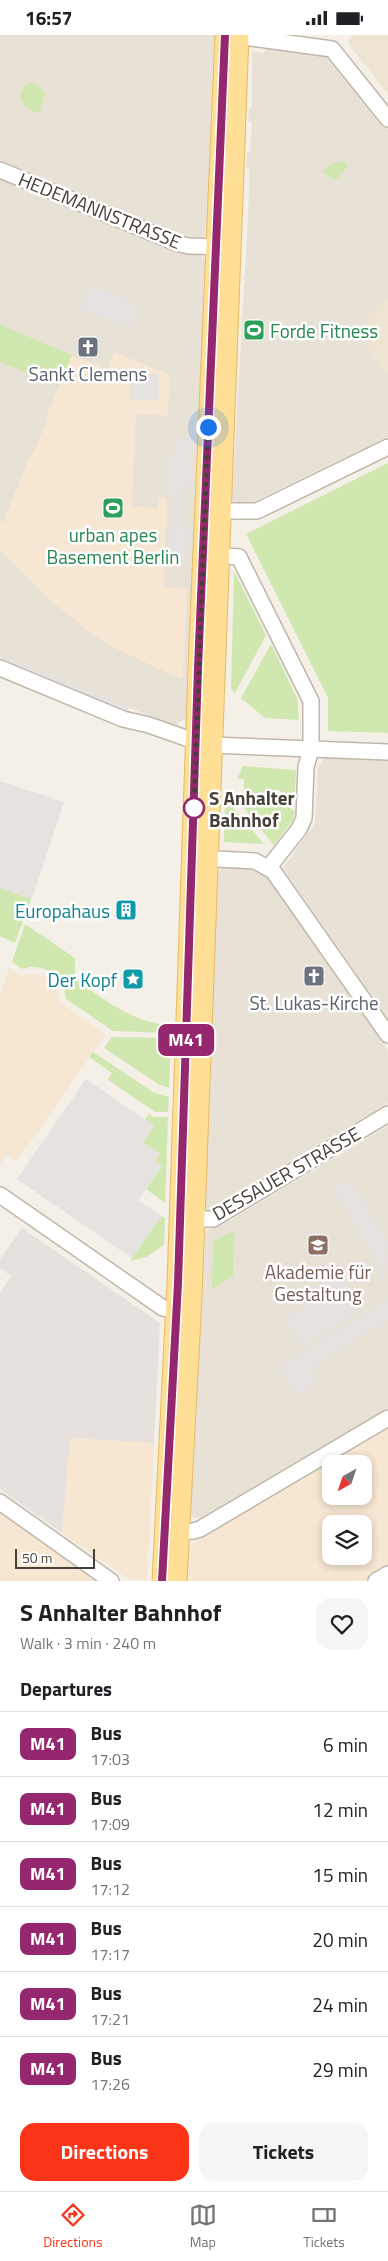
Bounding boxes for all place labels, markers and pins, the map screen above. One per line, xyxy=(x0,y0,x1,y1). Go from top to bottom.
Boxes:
place label: Forde Fitness xyxy=(270,316,378,345)
sports icon: Forde Fitness xyxy=(242,318,266,342)
church icon: Sankt Clemens xyxy=(76,335,100,359)
place label: Sankt Clemens xyxy=(29,359,148,388)
sports icon: urban apes Basement Berlin xyxy=(101,496,125,520)
place label: urban apes Basement Berlin xyxy=(47,520,179,571)
place label: S Anhalter Bahnhof xyxy=(209,783,294,834)
marker: S Anhalter Bahnhof xyxy=(183,797,205,819)
place label: Europahaus xyxy=(15,896,110,925)
building icon: Europahaus xyxy=(114,898,138,922)
church icon: St. Lukas-Kirche xyxy=(302,964,326,988)
place label: Der Kopf xyxy=(48,965,118,994)
place icon: Der Kopf xyxy=(121,967,145,991)
place label: St. Lukas-Kirche xyxy=(249,988,379,1017)
school or university icon: Akademie für Gestaltung xyxy=(306,1233,330,1257)
place label: Akademie für Gestaltung xyxy=(265,1257,372,1308)

